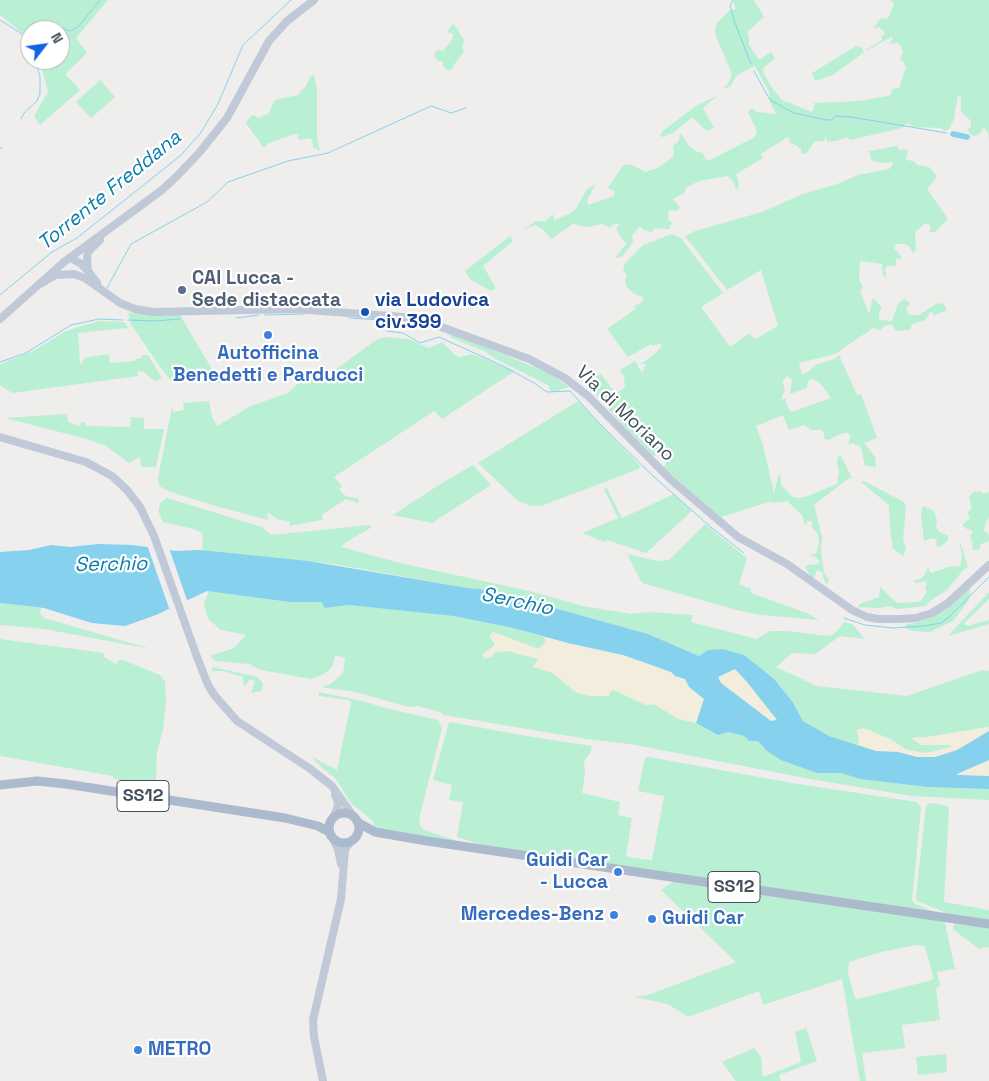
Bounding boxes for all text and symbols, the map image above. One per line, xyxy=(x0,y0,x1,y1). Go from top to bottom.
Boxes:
north arrow xyxy=(20,20,70,70)
text: N xyxy=(47,29,67,47)
water label: Torrente Freddana xyxy=(34,126,186,256)
place label: CAI Lucca - Sede distaccata xyxy=(192,268,341,312)
marker: CAI Lucca - Sede distaccata xyxy=(176,284,188,296)
place label: via Ludovica civ.399 xyxy=(375,290,489,334)
marker: via Ludovica civ.399 xyxy=(359,306,371,318)
marker: Autofficina Benedetti e Parducci xyxy=(262,329,274,341)
place label: Autofficina Benedetti e Parducci xyxy=(173,343,363,387)
street label: Via di Moriano xyxy=(571,361,679,467)
water label: Serchio xyxy=(74,552,148,578)
water label: Serchio xyxy=(479,583,555,621)
road number: SS12 xyxy=(117,780,169,811)
place label: Guidi Car - Lucca xyxy=(526,850,608,894)
marker: Guidi Car - Lucca xyxy=(612,866,624,878)
road number: SS12 xyxy=(708,872,760,902)
place label: Mercedes-Benz xyxy=(461,904,604,926)
place label: Guidi Car xyxy=(662,908,744,930)
marker: Mercedes-Benz xyxy=(608,909,620,921)
marker: Guidi Car xyxy=(646,913,658,925)
place label: METRO xyxy=(148,1039,211,1061)
marker: METRO xyxy=(132,1044,144,1056)

